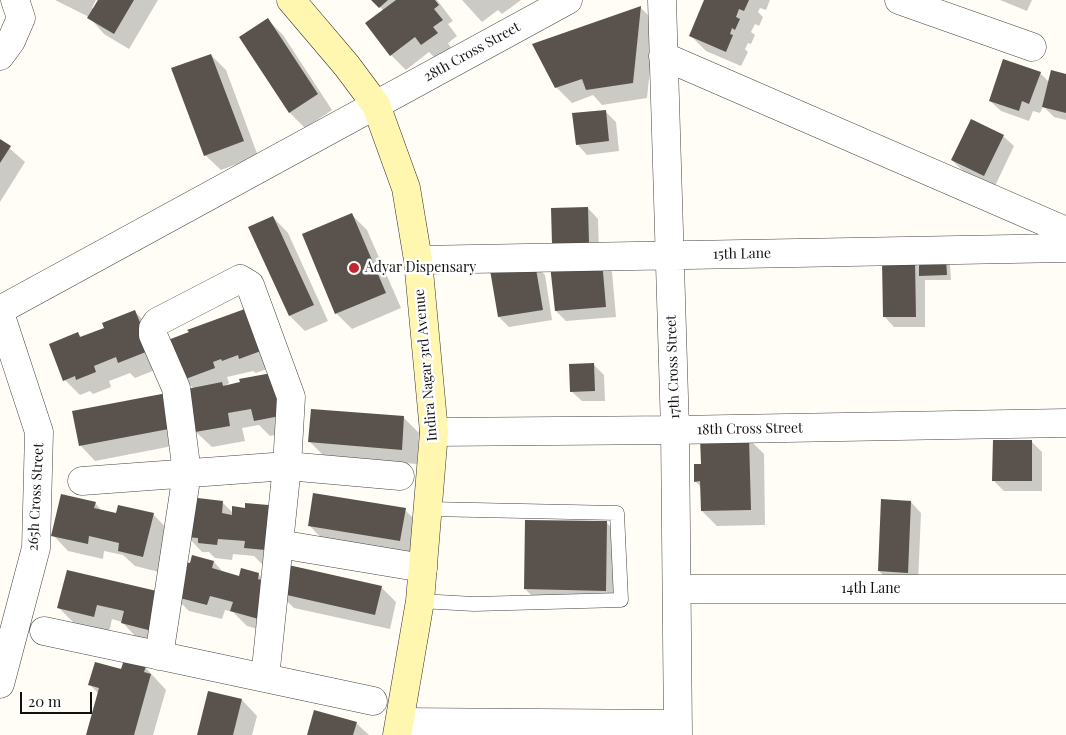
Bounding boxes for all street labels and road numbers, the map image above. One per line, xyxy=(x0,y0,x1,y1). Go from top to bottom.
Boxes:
street label: 28th Cross Street xyxy=(421,19,523,85)
street label: 15th Lane xyxy=(713,245,771,263)
street label: Indira Nagar 3rd Avenue xyxy=(411,288,441,442)
street label: 17th Cross Street xyxy=(663,315,683,419)
street label: 18th Cross Street xyxy=(697,420,803,438)
street label: 265h Cross Street xyxy=(25,442,47,552)
street label: 14th Lane xyxy=(841,581,901,597)

